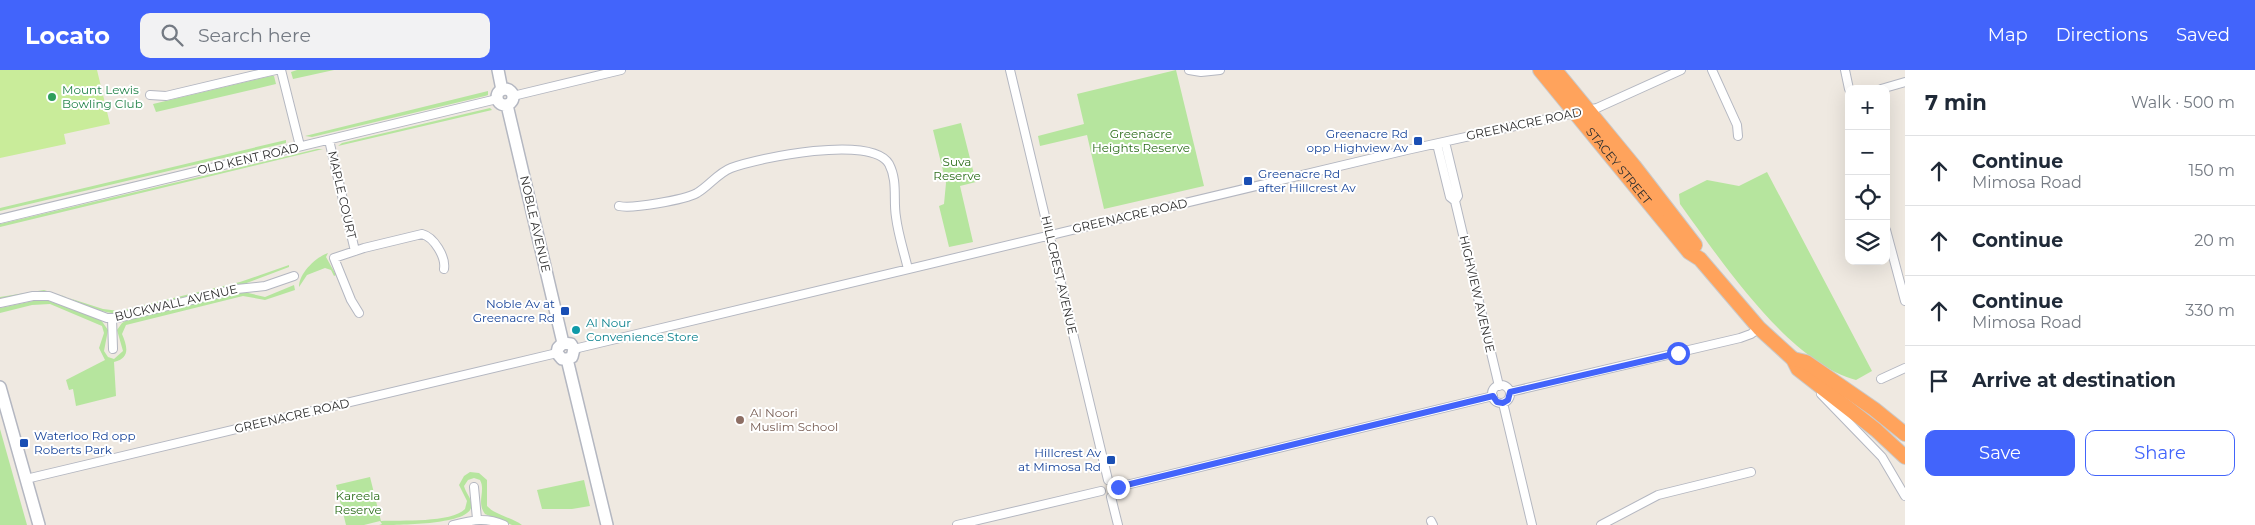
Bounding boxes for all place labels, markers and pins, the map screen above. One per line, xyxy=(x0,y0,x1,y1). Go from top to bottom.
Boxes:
place label: Mount Lewis Bowling Club xyxy=(62,82,143,111)
marker: Mount Lewis Bowling Club xyxy=(46,91,58,103)
place label: Greenacre Rd opp Highview Av xyxy=(1307,126,1408,155)
marker: Greenacre Rd opp Highview Av xyxy=(1412,135,1424,147)
place label: Greenacre Rd after Hillcrest Av xyxy=(1258,166,1356,195)
marker: Greenacre Rd after Hillcrest Av xyxy=(1242,175,1254,187)
place label: Noble Av at Greenacre Rd xyxy=(473,296,555,325)
marker: Noble Av at Greenacre Rd xyxy=(559,305,571,317)
place label: Al Nour Convenience Store xyxy=(586,315,699,344)
marker: Al Nour Convenience Store xyxy=(570,324,582,336)
place label: Al Noori Muslim School xyxy=(750,405,838,434)
marker: Al Noori Muslim School xyxy=(734,414,746,426)
place label: Waterloo Rd opp Roberts Park xyxy=(34,428,136,457)
marker: Waterloo Rd opp Roberts Park xyxy=(18,437,30,449)
place label: Hillcrest Av at Mimosa Rd xyxy=(1018,445,1101,474)
marker: Hillcrest Av at Mimosa Rd xyxy=(1105,454,1117,466)

